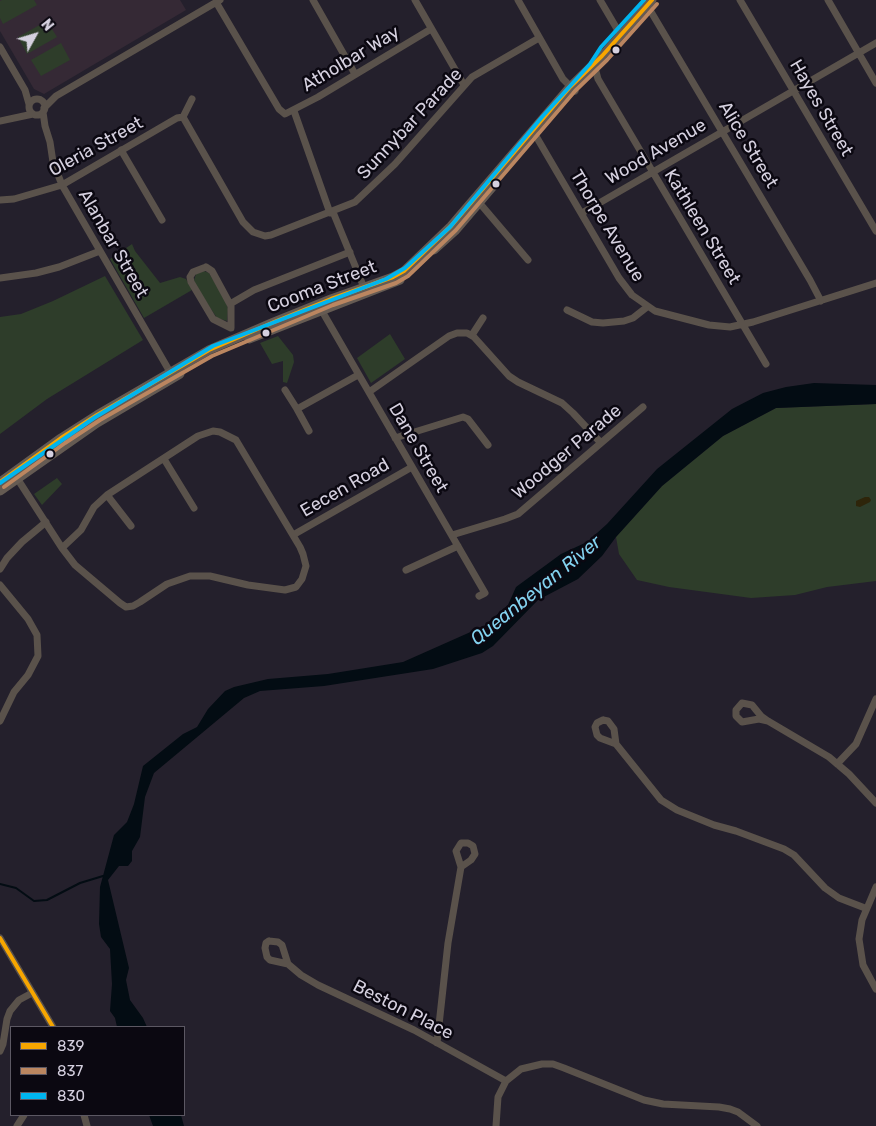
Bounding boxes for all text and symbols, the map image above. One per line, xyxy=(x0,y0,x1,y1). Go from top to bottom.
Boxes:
north arrow xyxy=(10,10,60,60)
text: N xyxy=(37,16,57,35)
street label: Atholbar Way xyxy=(298,21,404,97)
unlabelled marker xyxy=(611,45,621,55)
street label: Hayes Street xyxy=(785,56,857,160)
street label: Sunnybar Parade xyxy=(353,64,467,184)
street label: Alice Street xyxy=(714,98,782,192)
street label: Oleria Street xyxy=(45,112,147,182)
street label: Wood Avenue xyxy=(602,114,710,190)
street label: Thorpe Avenue xyxy=(565,166,649,286)
street label: Kathleen Street xyxy=(659,166,745,288)
unlabelled marker xyxy=(491,179,501,189)
street label: Alanbar Street xyxy=(73,186,153,302)
street label: Cooma Street xyxy=(264,256,380,318)
unlabelled marker xyxy=(261,328,271,338)
street label: Dane Street xyxy=(384,399,452,497)
street label: Woodger Parade xyxy=(508,400,626,504)
unlabelled marker xyxy=(45,449,55,459)
street label: Eecen Road xyxy=(297,454,393,522)
water label: Queanbeyan River xyxy=(466,531,606,651)
street label: Beston Place xyxy=(349,975,457,1045)
legend xyxy=(10,1026,185,1116)
text: 839 xyxy=(57,1037,84,1055)
text: 837 xyxy=(57,1062,83,1080)
text: 830 xyxy=(57,1087,85,1105)

